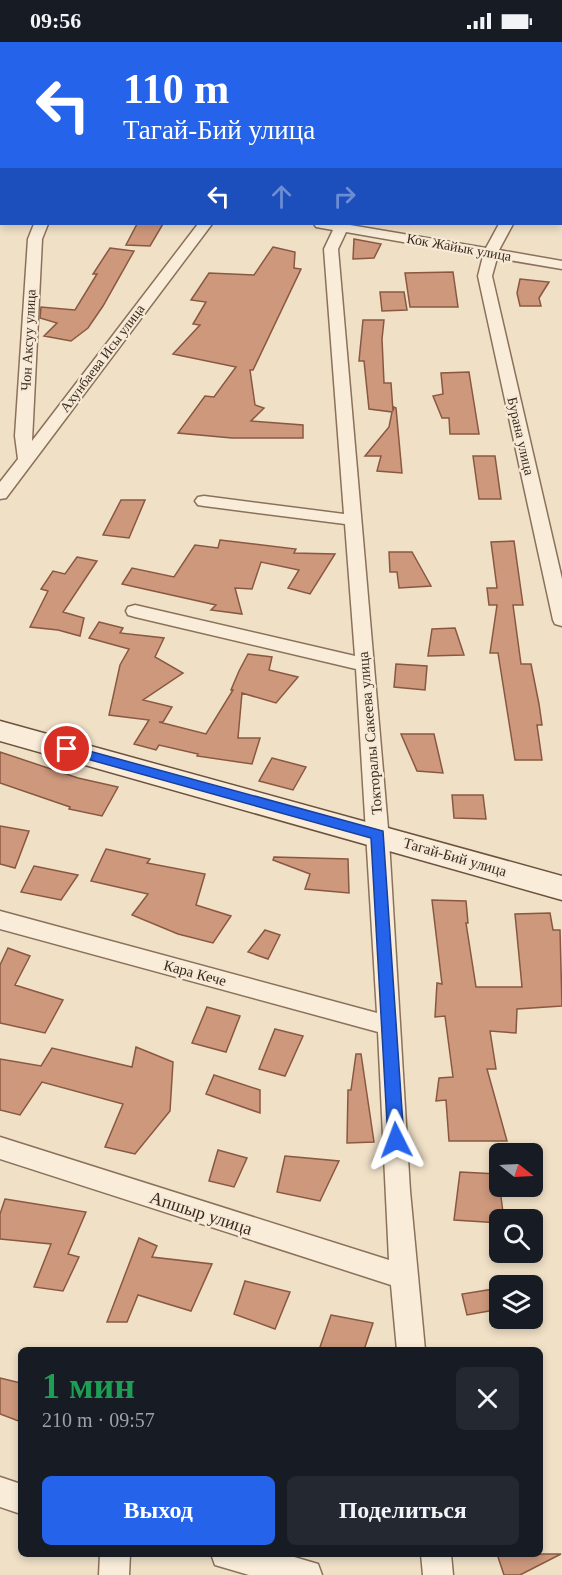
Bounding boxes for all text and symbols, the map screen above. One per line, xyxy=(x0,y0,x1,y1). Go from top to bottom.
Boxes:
text: 09:56 xyxy=(30,8,81,33)
icon: left xyxy=(24,66,102,144)
text: 110 m xyxy=(123,66,229,112)
text: Тагай-Бий улица xyxy=(123,115,315,145)
icon: left xyxy=(202,180,235,213)
icon: ahead xyxy=(265,180,298,213)
icon: right xyxy=(328,180,361,213)
street label: Кок Жайык улица xyxy=(405,231,513,264)
street label: Чон Аксуу улица xyxy=(18,288,39,391)
street label: Ахунбаева Исы улица xyxy=(57,301,148,415)
street label: Бурана улица xyxy=(504,396,537,477)
street label: Токторалы Сакеева улица xyxy=(355,651,385,815)
pin xyxy=(41,723,92,774)
icon: arrive xyxy=(50,732,83,765)
street label: Тагай-Бий улица xyxy=(401,835,509,879)
street label: Кара Кече xyxy=(162,957,228,989)
position arrow xyxy=(364,1108,428,1172)
north arrow xyxy=(489,1143,543,1197)
map controls xyxy=(489,1143,543,1329)
street label: Апшыр улица xyxy=(147,1187,255,1239)
button: search xyxy=(489,1209,543,1263)
button: layers xyxy=(489,1275,543,1329)
text: 1 мин xyxy=(42,1366,135,1406)
button: close xyxy=(456,1367,519,1430)
text: 210 m · 09:57 xyxy=(42,1409,155,1431)
button: Выход xyxy=(42,1476,275,1545)
button: Поделиться xyxy=(287,1476,519,1545)

